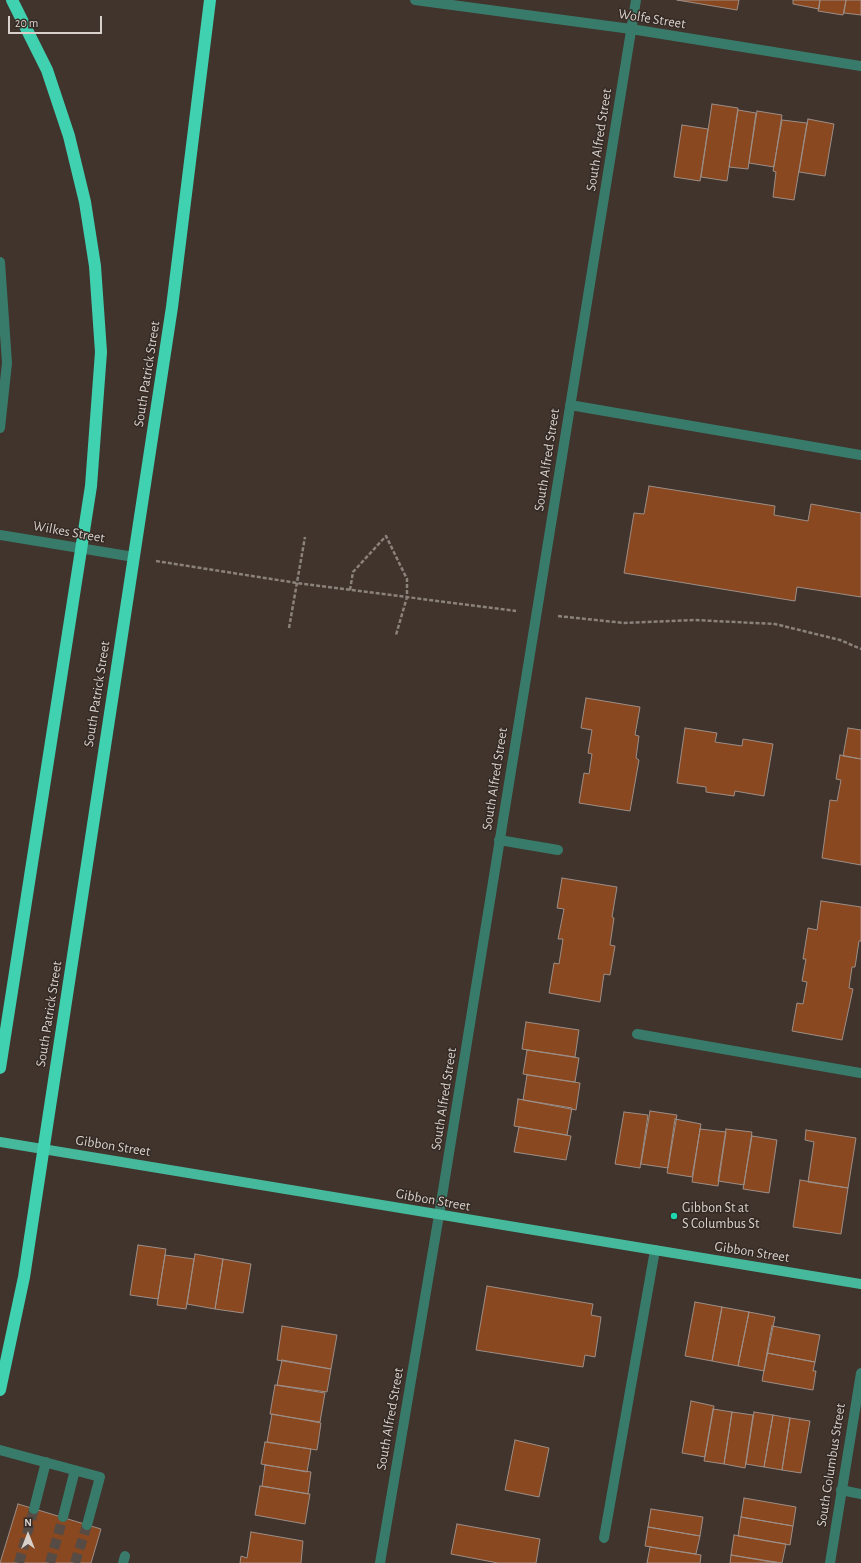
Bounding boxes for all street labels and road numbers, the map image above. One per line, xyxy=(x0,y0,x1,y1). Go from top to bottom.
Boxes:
street label: Wolfe Street xyxy=(617,5,687,33)
street label: South Alfred Street xyxy=(583,87,615,193)
street label: South Patrick Street xyxy=(130,320,164,428)
street label: South Alfred Street xyxy=(531,407,563,513)
street label: Wilkes Street xyxy=(32,517,106,547)
street label: South Patrick Street xyxy=(80,640,114,748)
street label: South Alfred Street xyxy=(479,726,511,832)
street label: South Patrick Street xyxy=(32,960,66,1068)
street label: South Alfred Street xyxy=(428,1046,460,1152)
street label: Gibbon Street xyxy=(74,1132,152,1160)
street label: Gibbon Street xyxy=(394,1185,472,1215)
street label: Gibbon Street xyxy=(713,1238,791,1266)
street label: South Alfred Street xyxy=(373,1366,407,1472)
street label: South Columbus Street xyxy=(813,1402,849,1528)

